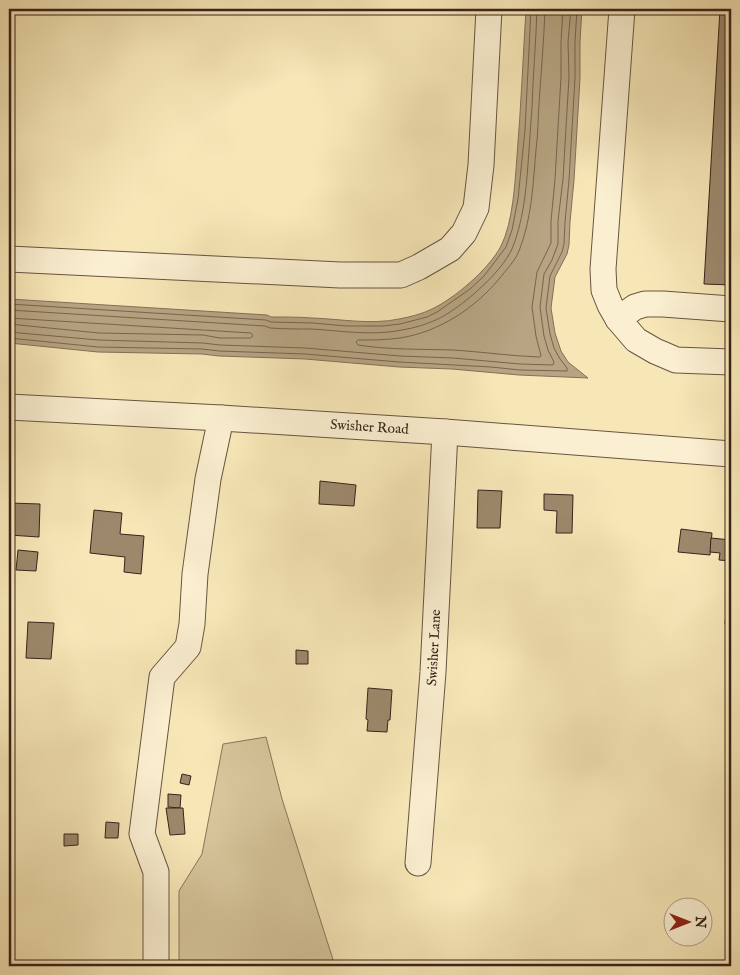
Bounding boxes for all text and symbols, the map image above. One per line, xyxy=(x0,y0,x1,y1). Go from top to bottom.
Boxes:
street label: Swisher Road xyxy=(330,416,410,439)
street label: Swisher Lane xyxy=(423,608,445,687)
north arrow xyxy=(662,898,712,948)
text: N xyxy=(691,915,709,928)

